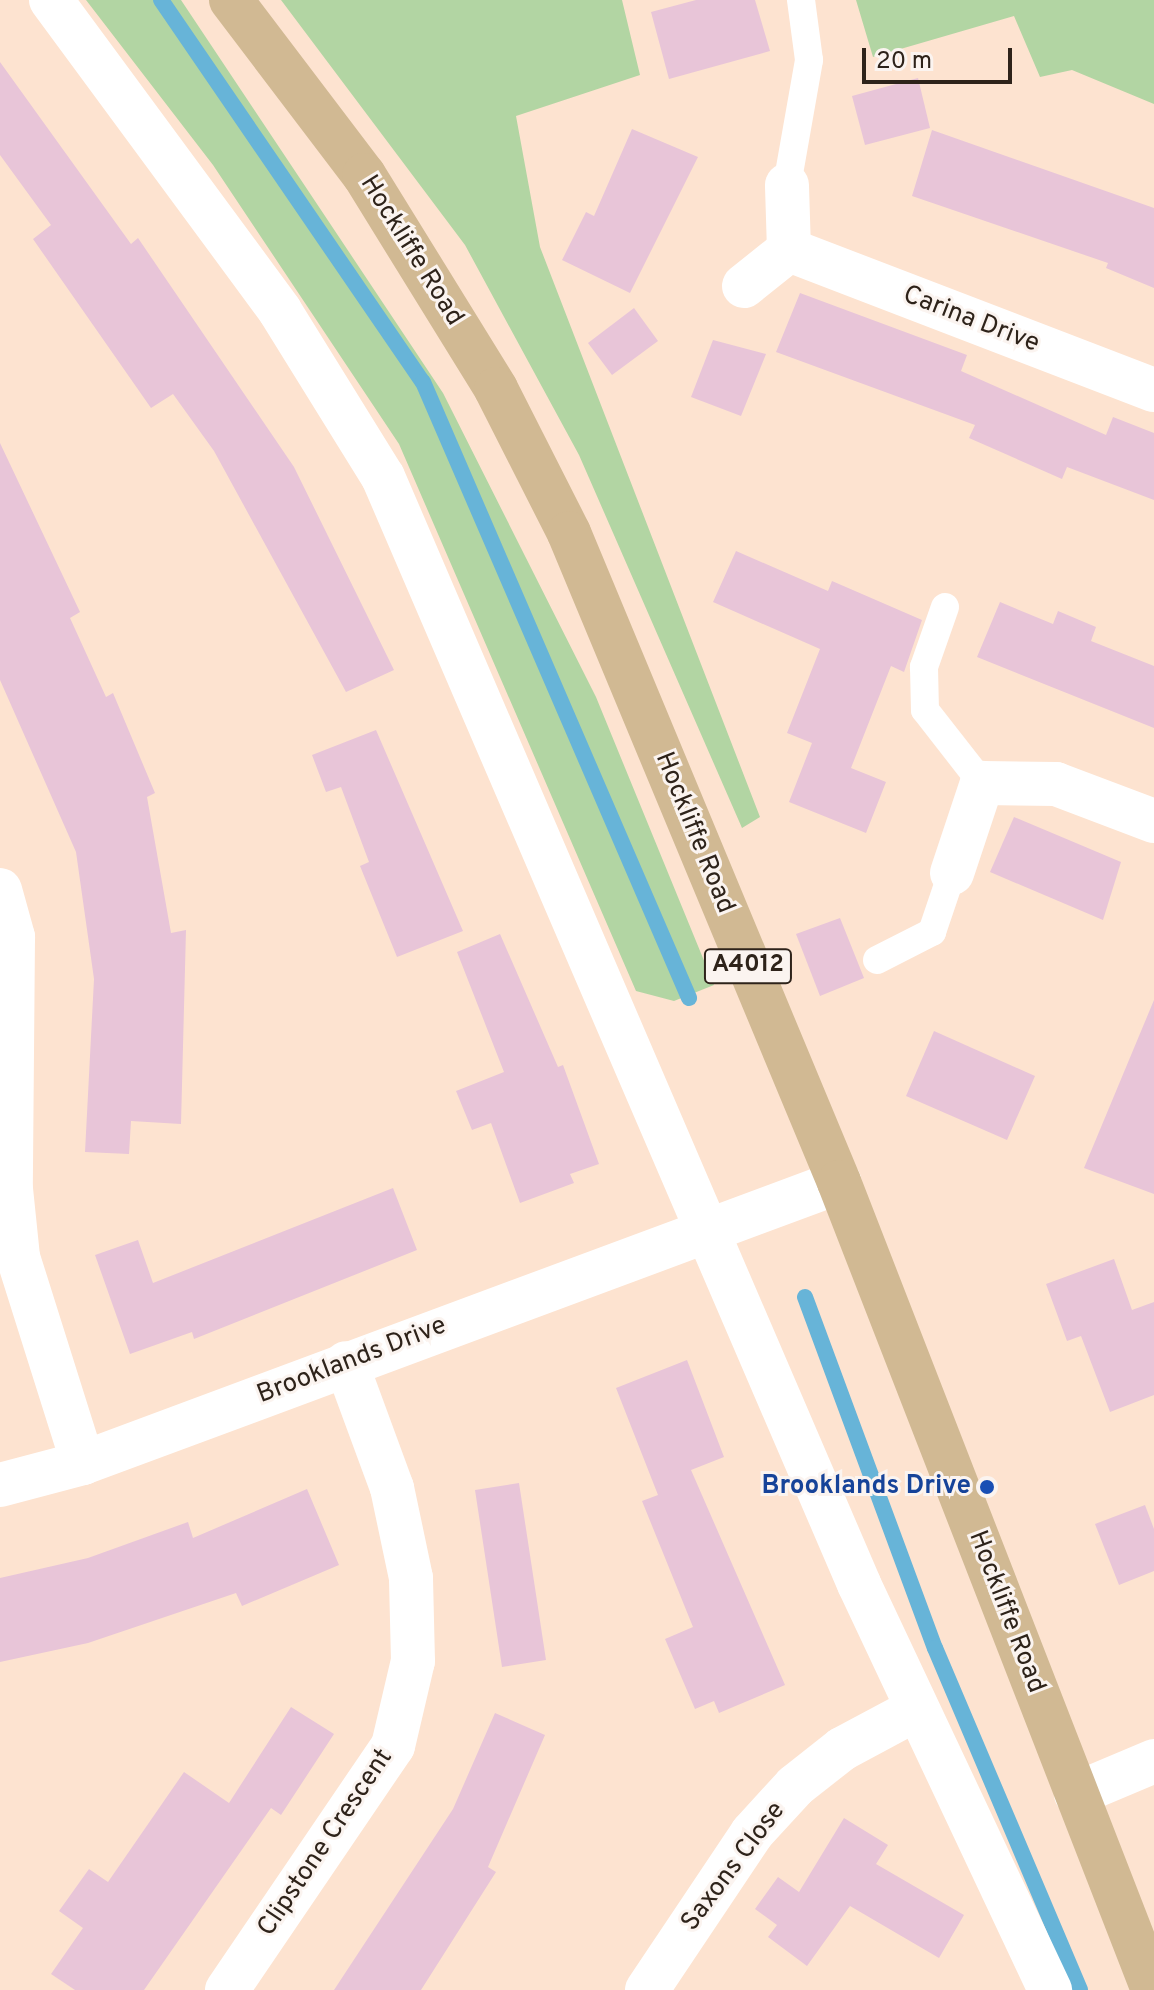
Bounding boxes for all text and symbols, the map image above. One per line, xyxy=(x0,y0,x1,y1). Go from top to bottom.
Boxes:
scale bar xyxy=(866,32,1016,82)
text: 20 m xyxy=(876,47,932,77)
street label: Hockliffe Road xyxy=(352,170,470,332)
street label: Carina Drive xyxy=(898,280,1044,360)
street label: Hockliffe Road xyxy=(647,748,741,918)
road number: A4012 xyxy=(702,946,794,986)
street label: Brooklands Drive xyxy=(253,1311,451,1411)
place label: Brooklands Drive xyxy=(762,1471,971,1503)
marker: Brooklands Drive xyxy=(978,1478,996,1496)
street label: Hockliffe Road xyxy=(961,1526,1051,1698)
street label: Clipstone Crescent xyxy=(252,1743,400,1943)
street label: Saxons Close xyxy=(675,1796,793,1938)

